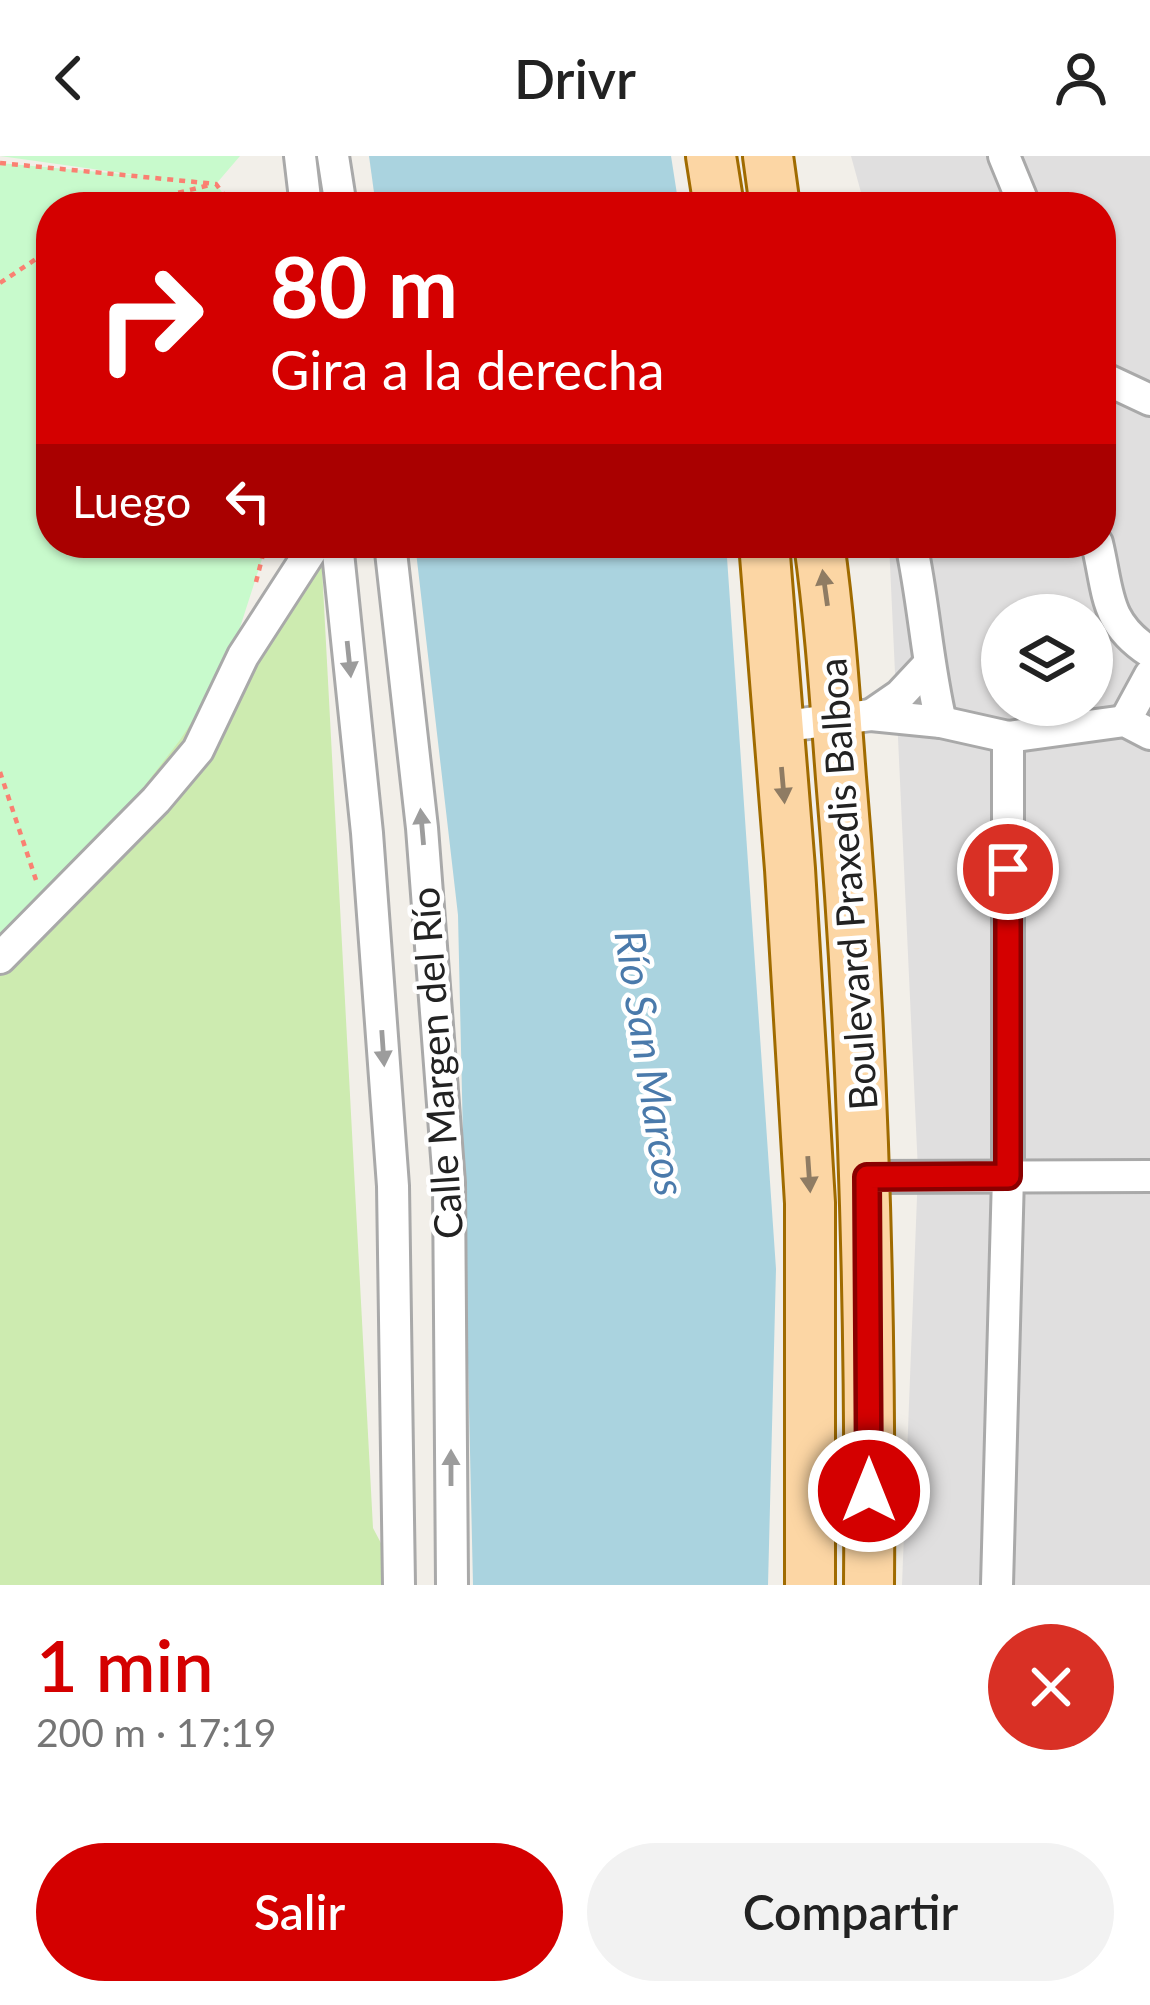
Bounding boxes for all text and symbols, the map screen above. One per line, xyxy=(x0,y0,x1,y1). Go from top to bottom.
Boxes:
icon: back xyxy=(36,45,102,111)
icon: person xyxy=(1048,45,1114,111)
text: Drivr xyxy=(514,46,636,111)
text: 80 m xyxy=(270,235,458,336)
icon: right xyxy=(72,240,228,396)
text: Gira a la derecha xyxy=(270,337,665,402)
icon: left xyxy=(215,468,281,534)
text: Luego xyxy=(72,474,191,528)
one-way arrow xyxy=(815,568,834,606)
map controls xyxy=(981,594,1113,726)
button: layers xyxy=(981,594,1113,726)
one-way arrow xyxy=(340,641,359,678)
street label: Boulevard Praxedis Balboa xyxy=(808,657,886,1112)
one-way arrow xyxy=(774,767,793,804)
one-way arrow xyxy=(412,808,431,845)
pin xyxy=(957,818,1059,920)
icon: arrive xyxy=(975,836,1041,902)
street label: Calle Margen del Río xyxy=(401,886,471,1241)
water label: Río San Marcos xyxy=(605,927,697,1199)
one-way arrow xyxy=(373,1030,392,1067)
one-way arrow xyxy=(799,1156,818,1193)
position arrow xyxy=(806,1428,932,1554)
one-way arrow xyxy=(441,1448,461,1486)
text: 1 min xyxy=(36,1621,214,1707)
button: close xyxy=(988,1624,1114,1750)
text: 200 m · 17:19 xyxy=(36,1709,276,1755)
button: Salir xyxy=(36,1843,563,1981)
button: Compartir xyxy=(587,1843,1114,1981)

